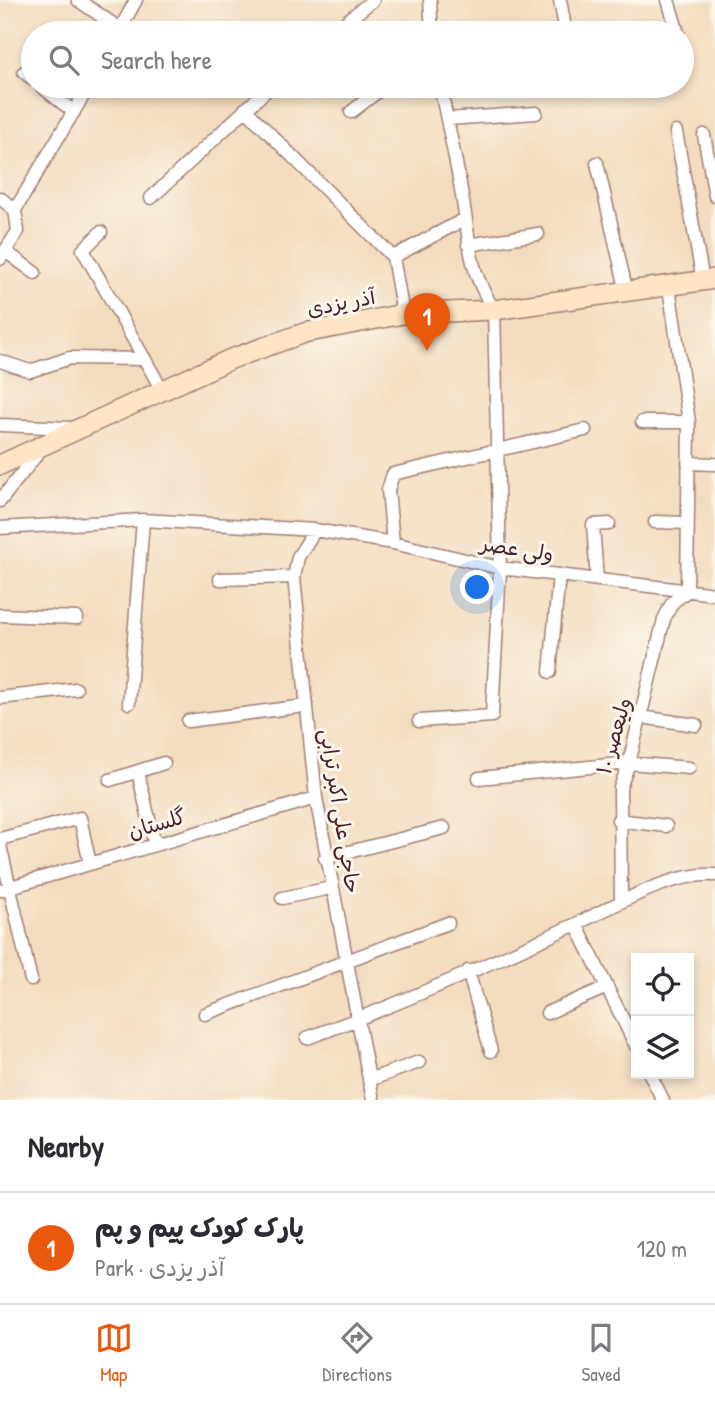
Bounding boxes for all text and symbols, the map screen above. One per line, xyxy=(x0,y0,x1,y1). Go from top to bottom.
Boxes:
search box xyxy=(21,21,694,98)
icon: search xyxy=(45,41,83,79)
text: Search here xyxy=(101,42,212,77)
street label: آذر یزدی xyxy=(304,282,378,323)
pin: 1 xyxy=(404,293,450,351)
street label: ولی عصر xyxy=(477,528,556,569)
your location xyxy=(460,570,494,604)
street label: ۱۰ ولیعصر xyxy=(589,694,638,778)
street label: حاجی علی اکبر ترابی xyxy=(313,727,368,895)
street label: گلستان xyxy=(125,801,189,846)
map controls xyxy=(631,953,694,1079)
button: locate xyxy=(631,953,694,1016)
button: layers xyxy=(631,1016,694,1079)
text: Nearby xyxy=(28,1126,104,1166)
text: پارک کودک پیم و پم xyxy=(95,1210,304,1245)
text: 1 xyxy=(47,1233,55,1264)
text: 120 m xyxy=(637,1233,687,1264)
text: Park · آذر یزدی xyxy=(95,1252,224,1283)
tab: Map xyxy=(95,1319,133,1387)
tab: Directions xyxy=(322,1319,392,1387)
tab: Saved xyxy=(582,1319,620,1387)

